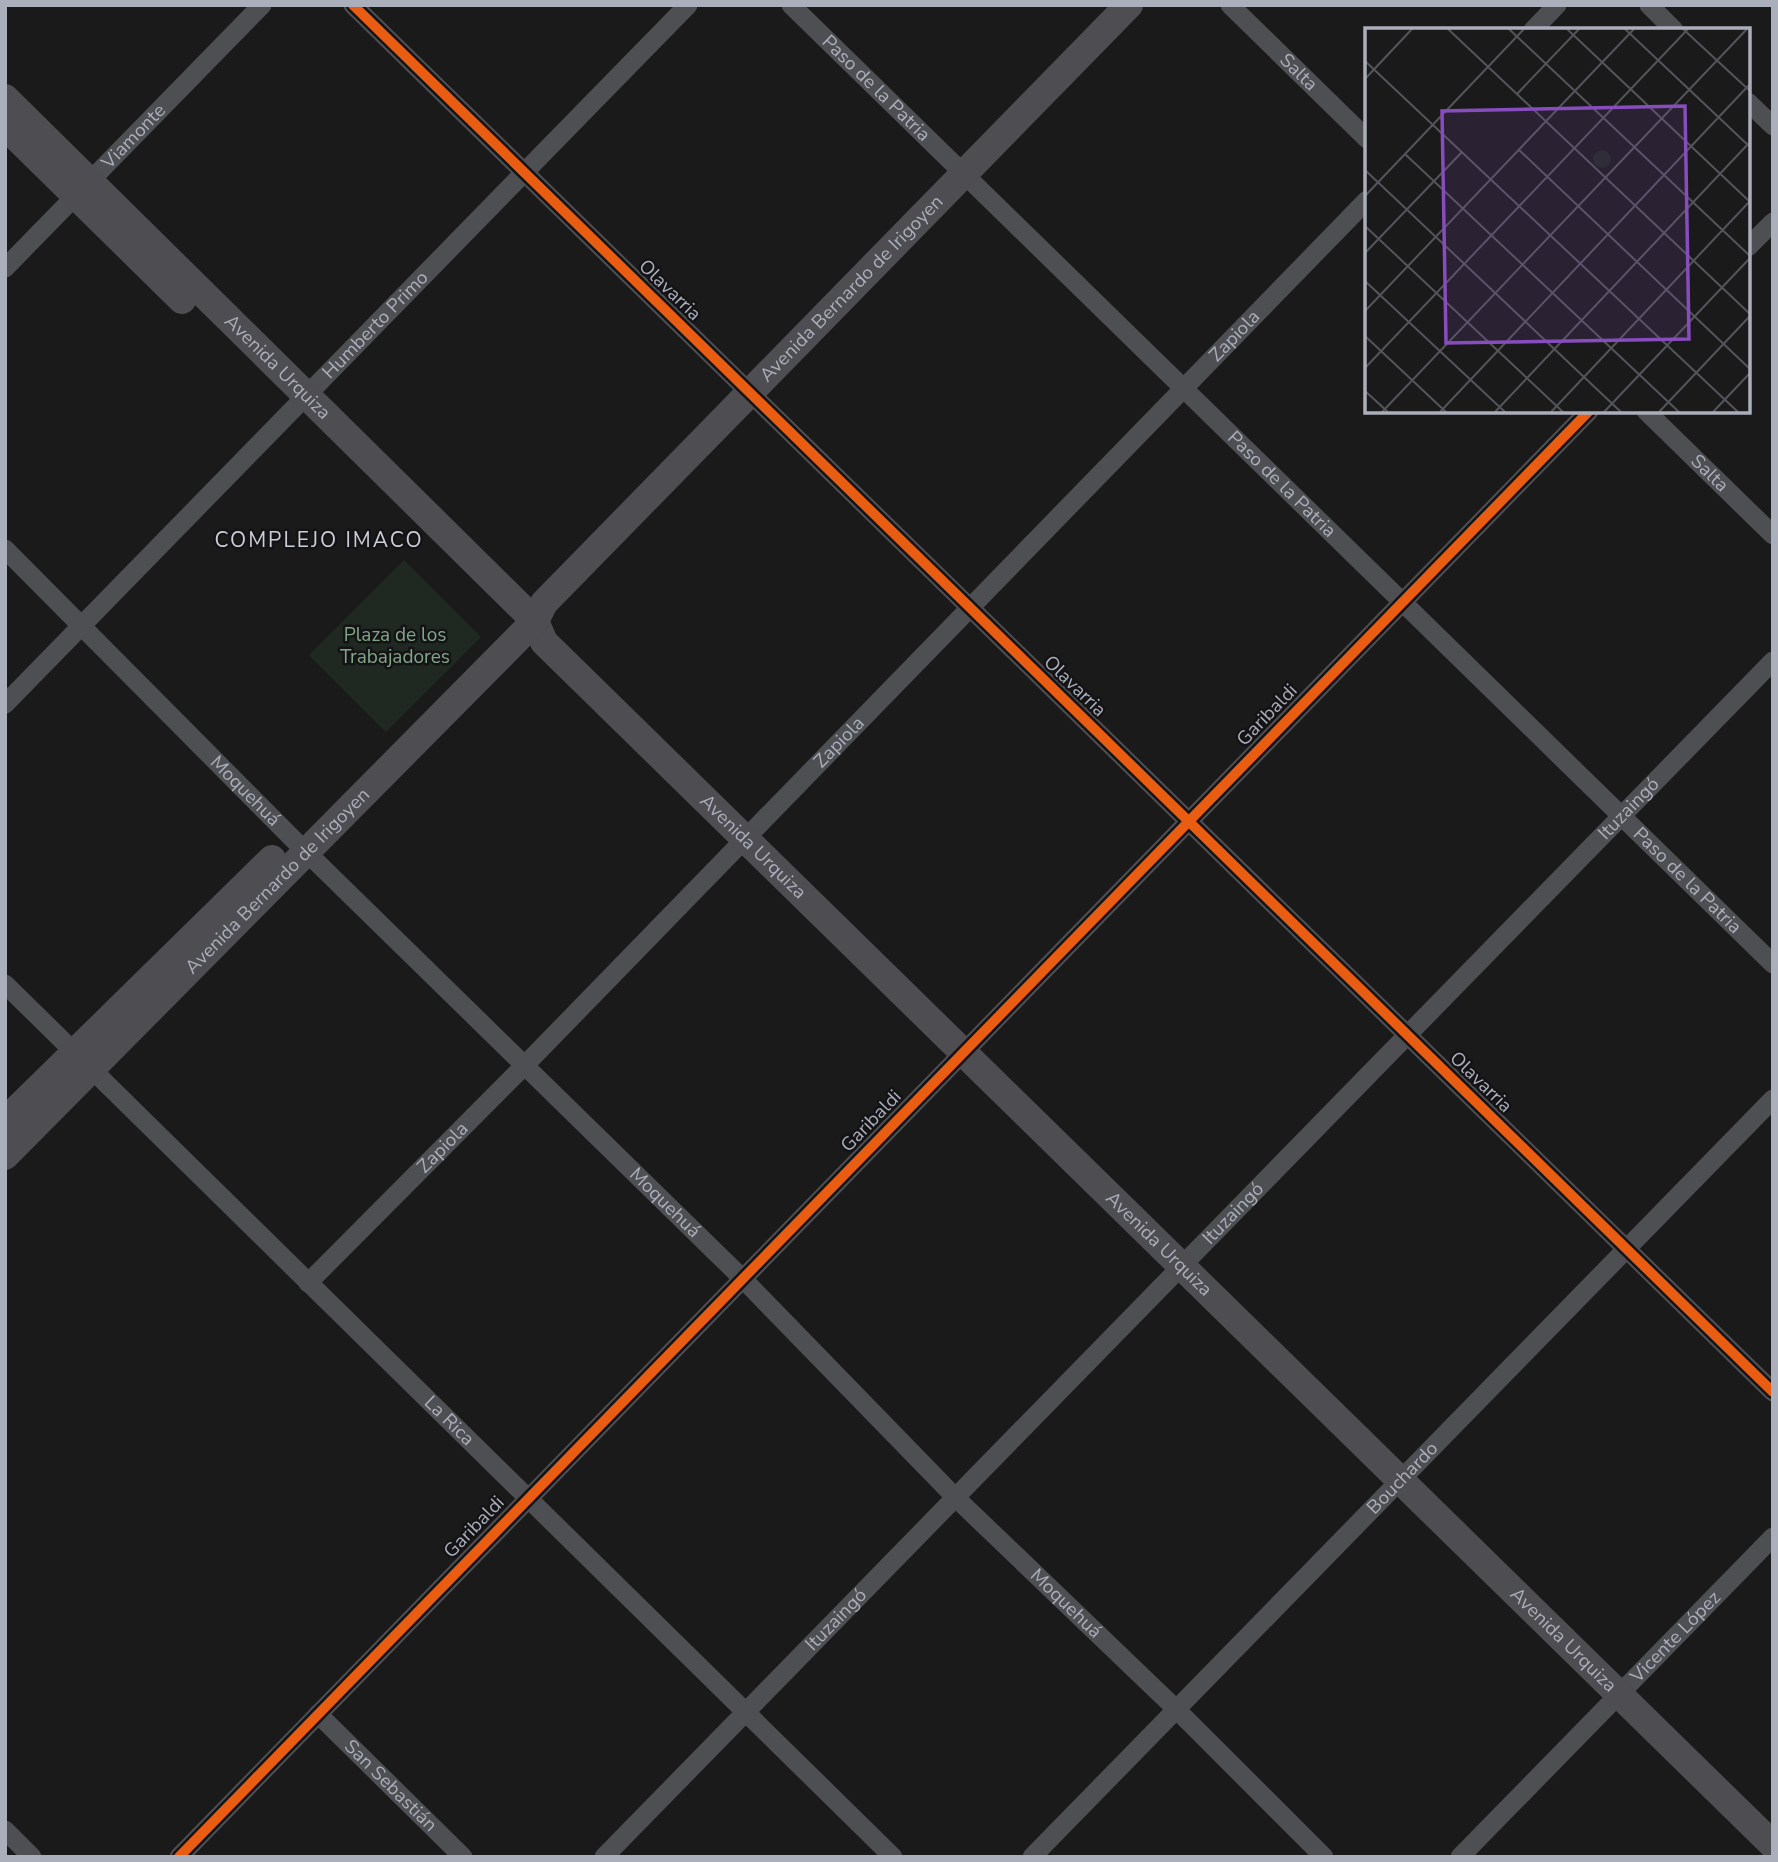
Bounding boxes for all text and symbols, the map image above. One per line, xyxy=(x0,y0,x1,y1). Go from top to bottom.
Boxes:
inset map xyxy=(1365,28,1750,413)
street label: Paso de la Patria xyxy=(816,29,936,147)
street label: Salta xyxy=(1274,47,1323,97)
street label: Viamonte xyxy=(95,98,172,175)
street label: Avenida Bernardo de Irigoyen xyxy=(754,189,949,388)
street label: Olavarria xyxy=(633,254,707,326)
street label: Humberto Primo xyxy=(317,265,434,385)
street label: Zapiola xyxy=(1203,304,1266,368)
street label: Avenida Urquiza xyxy=(219,309,337,425)
street label: Paso de la Patria xyxy=(1222,425,1342,543)
street label: Salta xyxy=(1685,449,1734,498)
district label: COMPLEJO IMACO xyxy=(214,526,424,554)
park label: Plaza de los Trabajadores xyxy=(340,622,450,670)
street label: Olavarria xyxy=(1038,650,1112,722)
street label: Garibaldi xyxy=(1231,678,1303,752)
street label: Zapiola xyxy=(808,711,870,774)
street label: Moquehuá xyxy=(204,750,286,832)
street label: Ituzaingó xyxy=(1592,772,1665,846)
street label: Avenida Bernardo de Irigoyen xyxy=(179,782,375,980)
street label: Avenida Urquiza xyxy=(694,788,812,905)
street label: Paso de la Patria xyxy=(1627,821,1748,940)
street label: Olavarria xyxy=(1444,1046,1518,1118)
street label: Garibaldi xyxy=(835,1084,907,1158)
street label: Zapiola xyxy=(411,1116,474,1179)
street label: Moquehuá xyxy=(624,1162,706,1244)
street label: Ituzaingó xyxy=(1197,1176,1270,1250)
street label: Avenida Urquiza xyxy=(1100,1186,1218,1302)
street label: La Rica xyxy=(418,1390,480,1451)
street label: Bouchardo xyxy=(1361,1436,1444,1520)
street label: Garibaldi xyxy=(438,1490,510,1564)
street label: Moquehuá xyxy=(1024,1563,1108,1644)
street label: Avenida Urquiza xyxy=(1504,1582,1623,1698)
street label: Ituzaingó xyxy=(800,1583,873,1657)
street label: Vicente López xyxy=(1624,1585,1727,1689)
street label: San Sebastián xyxy=(338,1734,443,1838)

